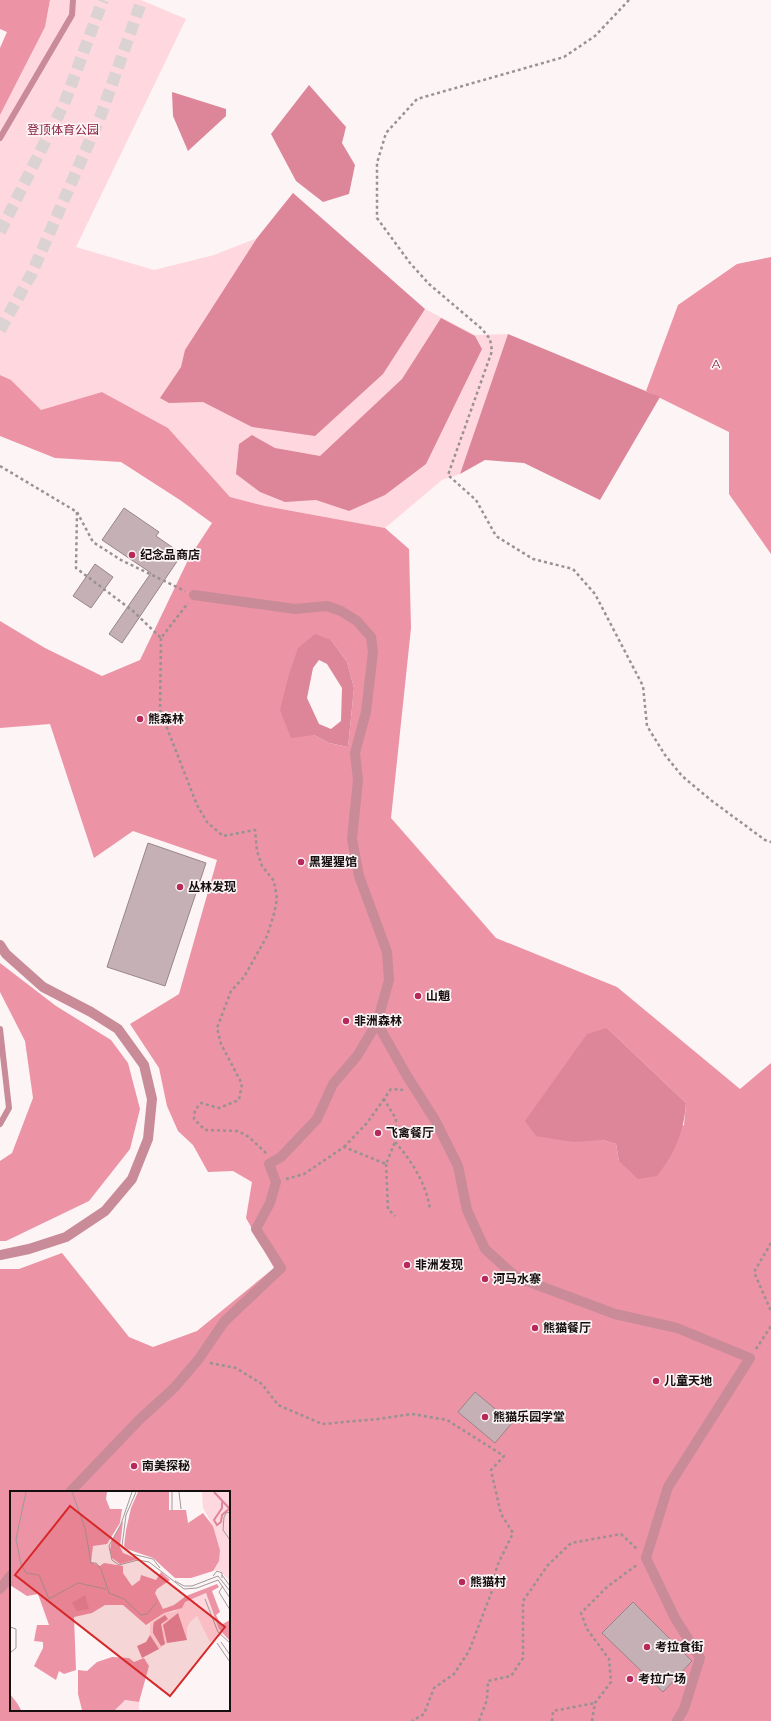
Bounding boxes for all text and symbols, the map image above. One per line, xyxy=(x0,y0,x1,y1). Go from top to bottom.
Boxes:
park label: 登顶体育公园 xyxy=(27,122,99,137)
park label: A xyxy=(712,356,721,371)
place label: 纪念品商店 xyxy=(140,547,200,562)
marker: 纪念品商店 xyxy=(127,550,137,560)
place label: 熊森林 xyxy=(148,711,184,726)
marker: 熊森林 xyxy=(135,714,145,724)
place label: 黑猩猩馆 xyxy=(309,854,357,869)
marker: 黑猩猩馆 xyxy=(296,857,306,867)
place label: 丛林发现 xyxy=(188,879,236,894)
marker: 丛林发现 xyxy=(175,882,185,892)
place label: 山魈 xyxy=(426,988,450,1003)
marker: 山魈 xyxy=(413,991,423,1001)
place label: 非洲森林 xyxy=(354,1013,402,1028)
marker: 非洲森林 xyxy=(341,1016,351,1026)
place label: 飞禽餐厅 xyxy=(386,1125,434,1140)
marker: 飞禽餐厅 xyxy=(373,1128,383,1138)
place label: 非洲发现 xyxy=(415,1257,463,1272)
marker: 非洲发现 xyxy=(402,1260,412,1270)
place label: 河马水寨 xyxy=(493,1271,541,1286)
marker: 河马水寨 xyxy=(480,1274,490,1284)
place label: 熊猫餐厅 xyxy=(543,1320,591,1335)
marker: 熊猫餐厅 xyxy=(530,1323,540,1333)
place label: 儿童天地 xyxy=(664,1373,712,1388)
marker: 儿童天地 xyxy=(651,1376,661,1386)
place label: 熊猫乐园学堂 xyxy=(493,1409,565,1424)
marker: 熊猫乐园学堂 xyxy=(480,1412,490,1422)
place label: 南美探秘 xyxy=(142,1458,190,1473)
marker: 南美探秘 xyxy=(129,1461,139,1471)
inset map xyxy=(10,1491,230,1711)
place label: 熊猫村 xyxy=(470,1574,506,1589)
marker: 熊猫村 xyxy=(457,1577,467,1587)
place label: 考拉食街 xyxy=(655,1639,703,1654)
marker: 考拉食街 xyxy=(642,1642,652,1652)
place label: 考拉广场 xyxy=(638,1671,686,1686)
marker: 考拉广场 xyxy=(625,1674,635,1684)

